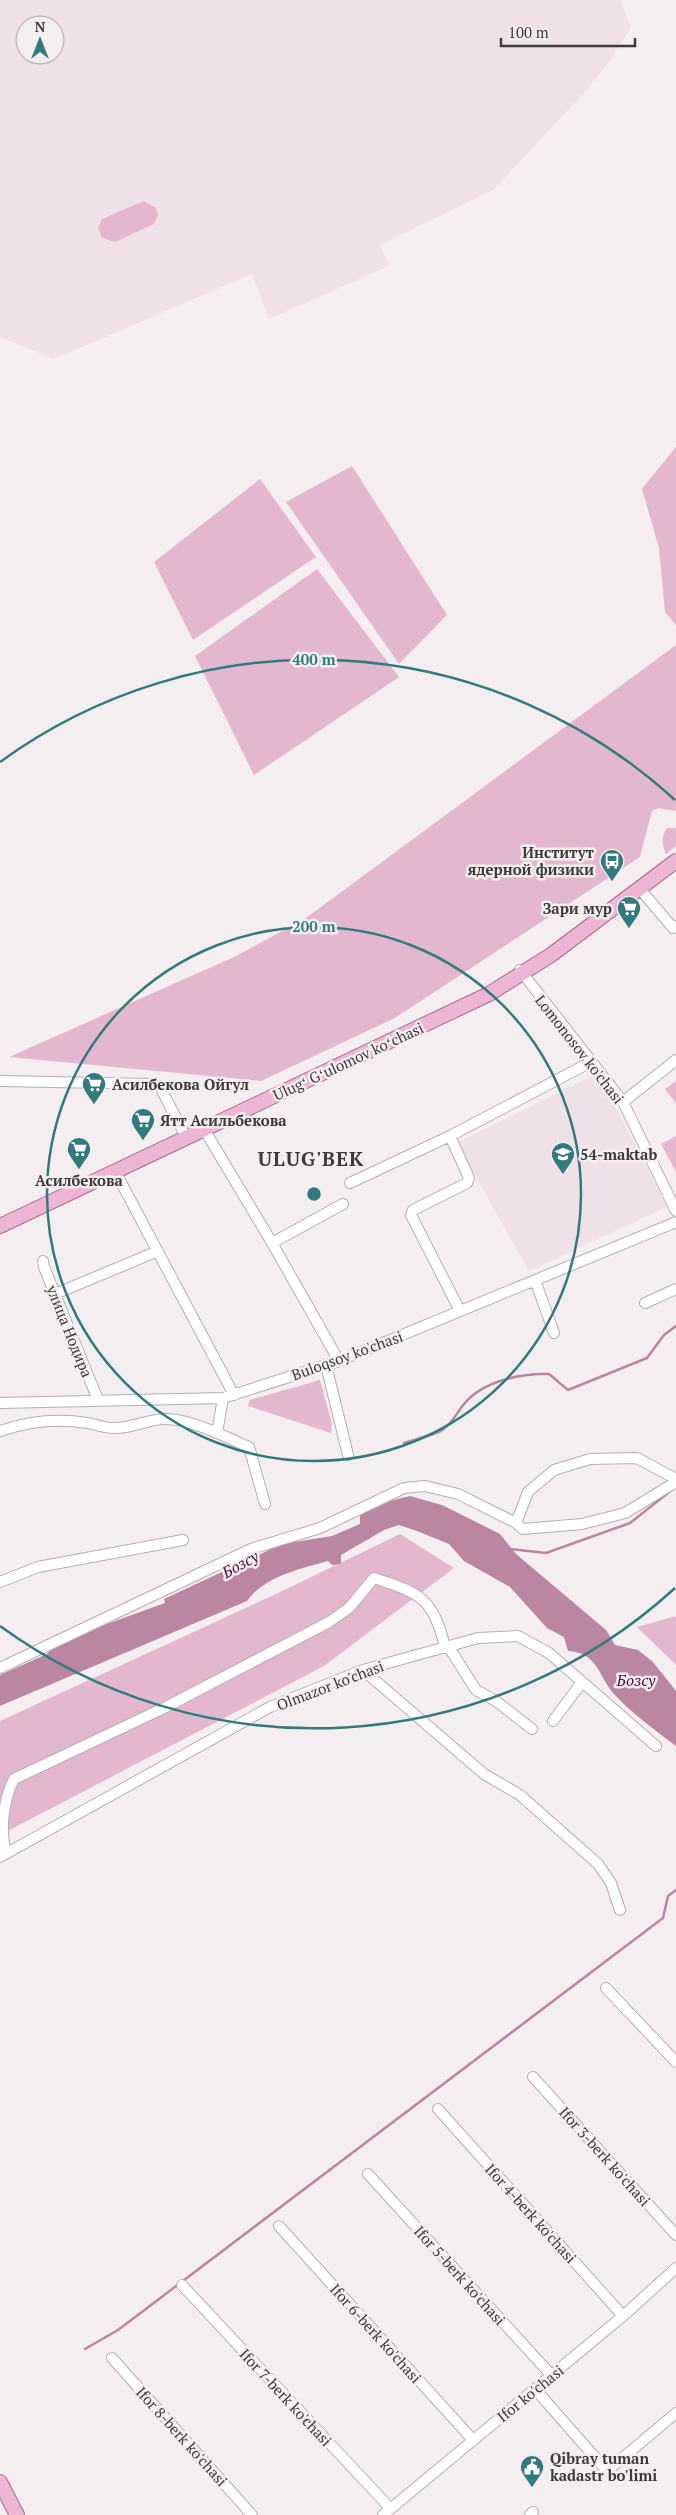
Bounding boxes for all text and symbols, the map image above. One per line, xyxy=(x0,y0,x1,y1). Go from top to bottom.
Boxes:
north arrow xyxy=(15,15,65,65)
scale bar xyxy=(501,15,635,47)
text: N xyxy=(35,17,46,36)
text: 100 m xyxy=(508,22,549,42)
text: 400 m xyxy=(292,649,336,669)
place label: Институт ядерной физики xyxy=(468,842,594,879)
bus stop icon: Институт ядерной физики xyxy=(599,848,625,882)
supermarket icon: Зари мур xyxy=(616,895,642,929)
place label: Зари мур xyxy=(543,898,612,918)
text: 200 m xyxy=(292,916,336,936)
street label: Lomonosov ko'chasi xyxy=(531,990,629,1108)
street label: Ulugʻ Gʻulomov koʻchasi xyxy=(269,1017,427,1105)
supermarket icon: Асилбекова Ойгул xyxy=(81,1071,107,1105)
place label: Асилбекова Ойгул xyxy=(112,1074,249,1094)
supermarket icon: Ятт Асильбекова xyxy=(130,1107,156,1141)
place label: Ятт Асильбекова xyxy=(160,1110,287,1130)
supermarket icon: Асилбекова xyxy=(66,1136,92,1170)
school or university icon: 54-maktab xyxy=(550,1141,576,1175)
place label: 54-maktab xyxy=(580,1144,657,1164)
district label: ULUG'BEK xyxy=(258,1145,364,1172)
place label: Асилбекова xyxy=(35,1170,124,1190)
centre of rings xyxy=(305,1185,323,1203)
street label: улица Нодира xyxy=(42,1281,98,1380)
street label: Buloqsoy ko'chasi xyxy=(289,1326,405,1384)
water label: Бозсу xyxy=(217,1545,263,1584)
street label: Olmazor ko'chasi xyxy=(274,1655,386,1715)
water label: Бозсу xyxy=(616,1669,656,1691)
street label: Ifor 3-berk ko'chasi xyxy=(555,2102,655,2210)
street label: Ifor 4-berk ko'chasi xyxy=(481,2159,581,2267)
street label: Ifor 5-berk ko'chasi xyxy=(410,2221,510,2329)
street label: Ifor 6-berk ko'chasi xyxy=(326,2279,426,2387)
street label: Ifor 7-berk ko'chasi xyxy=(235,2344,337,2450)
street label: Ifor ko'chasi xyxy=(493,2360,567,2426)
street label: Ifor 8-berk ko'chasi xyxy=(132,2382,232,2490)
place label: Qibray tuman kadastr bo'limi xyxy=(550,2448,657,2485)
public building icon: Qibray tuman kadastr bo'limi xyxy=(519,2454,545,2488)

